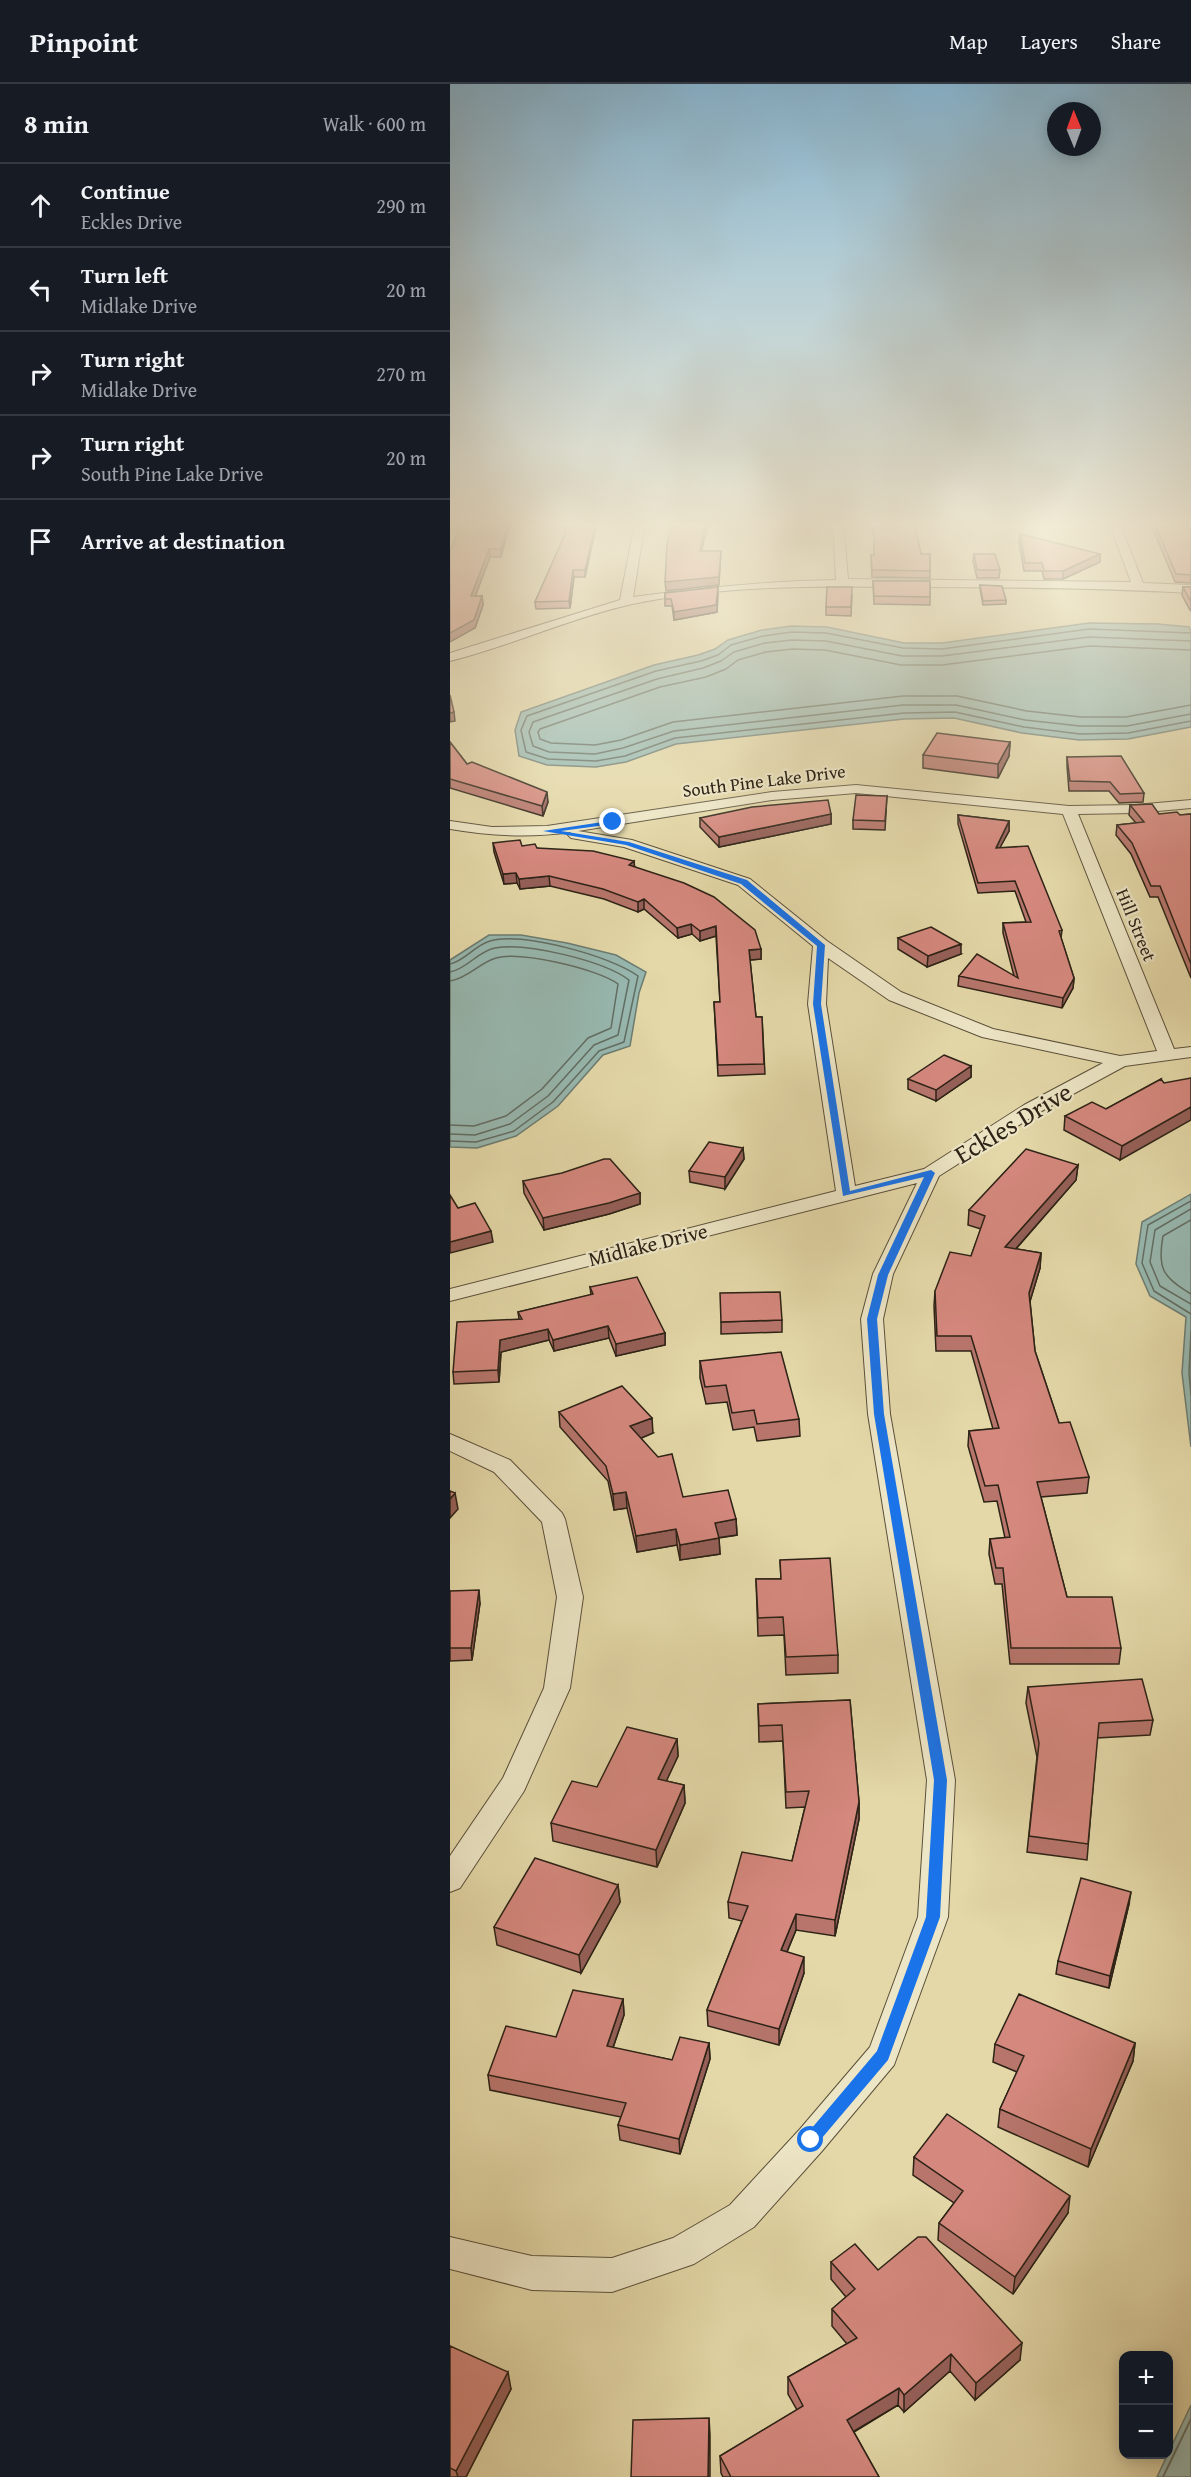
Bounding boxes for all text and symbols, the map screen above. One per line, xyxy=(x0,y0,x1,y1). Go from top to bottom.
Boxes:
text: Pinpoint xyxy=(30,21,138,62)
text: Map xyxy=(949,26,988,57)
text: Layers xyxy=(1021,26,1078,57)
text: Share xyxy=(1111,26,1161,57)
north arrow xyxy=(1047,102,1101,156)
text: 8 min xyxy=(24,104,89,143)
text: Walk · 600 m xyxy=(323,109,426,138)
text: Continue xyxy=(81,175,170,207)
icon: ahead xyxy=(24,189,57,222)
text: 290 m xyxy=(376,191,426,220)
text: Eckles Drive xyxy=(81,207,182,236)
text: Turn left xyxy=(81,259,168,291)
icon: left xyxy=(24,273,57,306)
text: 20 m xyxy=(386,275,426,304)
text: Midlake Drive xyxy=(81,291,197,320)
text: Turn right xyxy=(81,343,184,375)
icon: right xyxy=(24,357,57,390)
text: 270 m xyxy=(376,359,426,388)
text: Midlake Drive xyxy=(81,375,197,404)
text: Turn right xyxy=(81,427,184,459)
icon: right xyxy=(24,441,57,474)
text: 20 m xyxy=(386,443,426,472)
text: South Pine Lake Drive xyxy=(81,459,264,488)
icon: arrive xyxy=(24,525,57,558)
text: Arrive at destination xyxy=(81,525,285,557)
street label: South Pine Lake Drive xyxy=(681,757,847,804)
route end xyxy=(599,808,625,834)
street label: Hill Street xyxy=(1110,884,1164,966)
street label: Eckles Drive xyxy=(946,1072,1079,1173)
street label: Midlake Drive xyxy=(585,1215,711,1274)
route start xyxy=(797,2126,823,2152)
map controls xyxy=(1119,2351,1173,2459)
button: + xyxy=(1119,2351,1173,2405)
button: − xyxy=(1119,2405,1173,2459)

